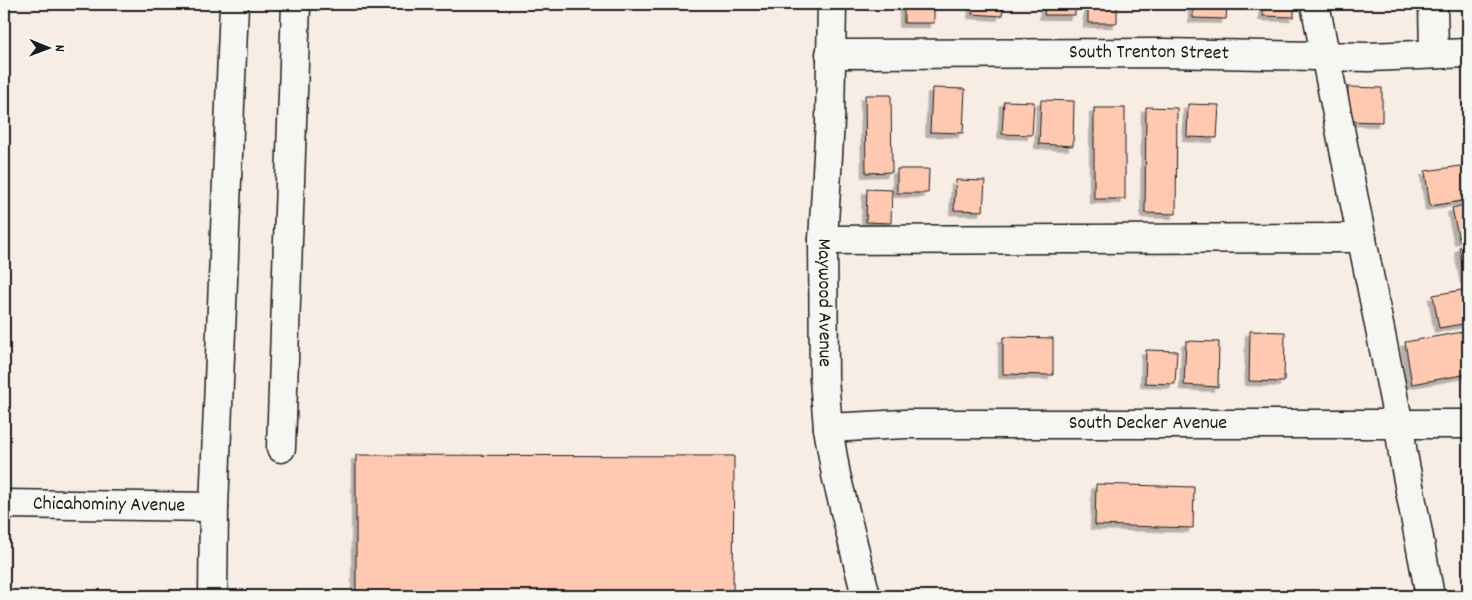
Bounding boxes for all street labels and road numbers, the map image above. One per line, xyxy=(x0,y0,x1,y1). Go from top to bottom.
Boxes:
street label: South Trenton Street xyxy=(1069,39,1229,68)
street label: Maywood Avenue xyxy=(809,238,838,367)
street label: South Decker Avenue xyxy=(1069,410,1227,438)
street label: Chicahominy Avenue xyxy=(33,490,186,521)

